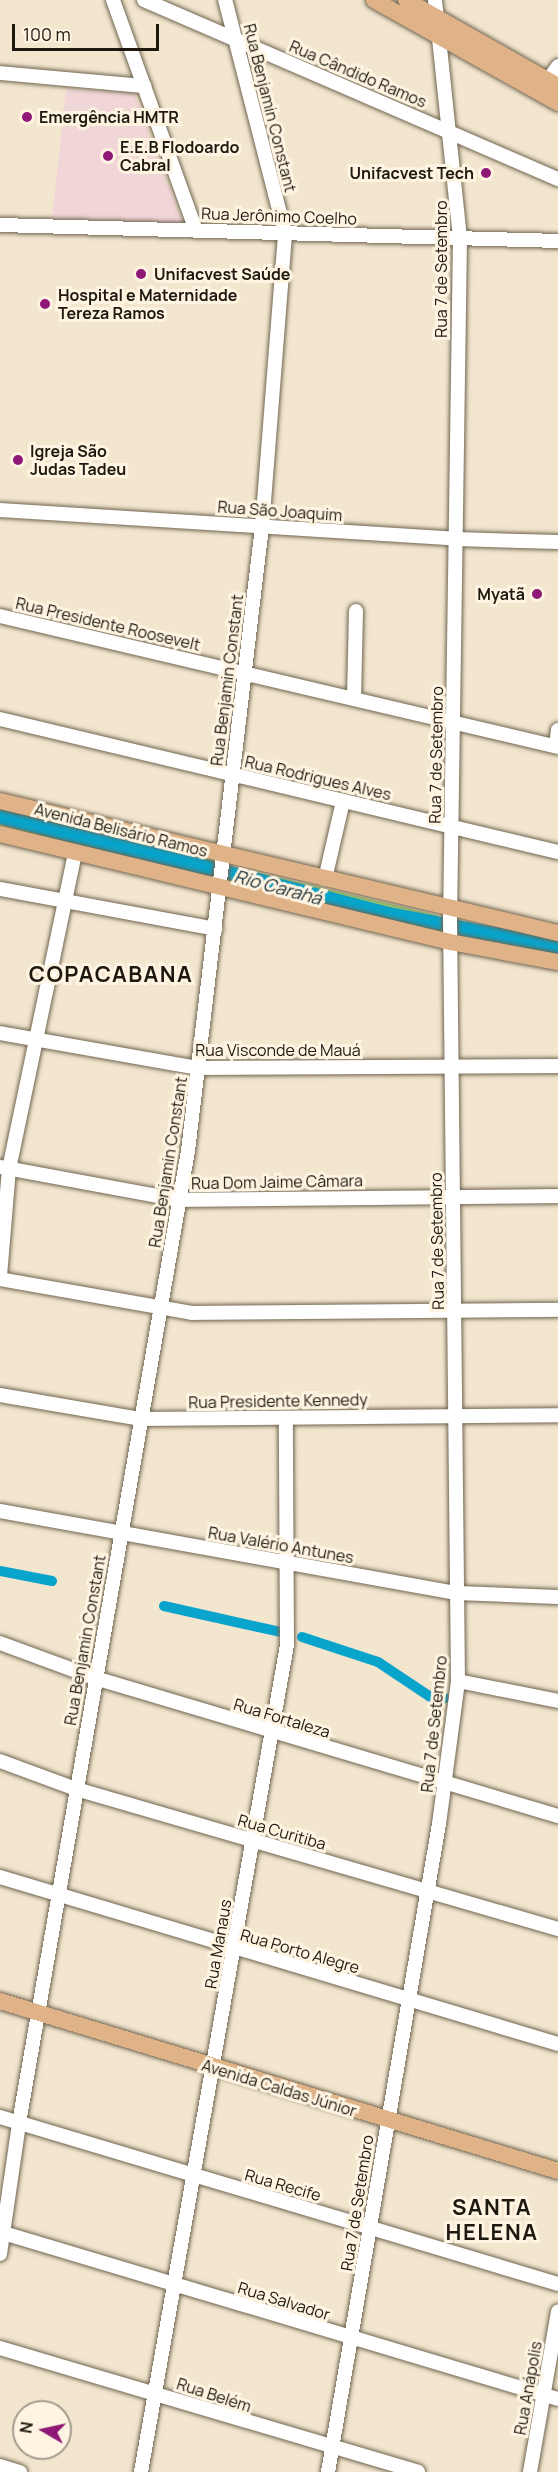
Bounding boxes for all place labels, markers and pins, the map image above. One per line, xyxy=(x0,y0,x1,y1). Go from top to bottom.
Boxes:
place label: Emergência HMTR xyxy=(39,107,179,127)
marker: Emergência HMTR xyxy=(20,110,34,124)
place label: E.E.B Flodoardo Cabral xyxy=(120,137,239,175)
marker: E.E.B Flodoardo Cabral xyxy=(101,149,115,163)
place label: Unifacvest Tech xyxy=(350,163,474,183)
marker: Unifacvest Tech xyxy=(479,166,493,180)
place label: Unifacvest Saúde xyxy=(154,264,290,284)
marker: Unifacvest Saúde xyxy=(132,265,150,283)
place label: Hospital e Maternidade Tereza Ramos xyxy=(58,285,237,323)
marker: Hospital e Maternidade Tereza Ramos xyxy=(36,295,54,313)
place label: Igreja São Judas Tadeu xyxy=(30,441,126,479)
marker: Igreja São Judas Tadeu xyxy=(11,453,25,467)
place label: Myatã xyxy=(477,584,525,604)
marker: Myatã xyxy=(530,587,544,601)

